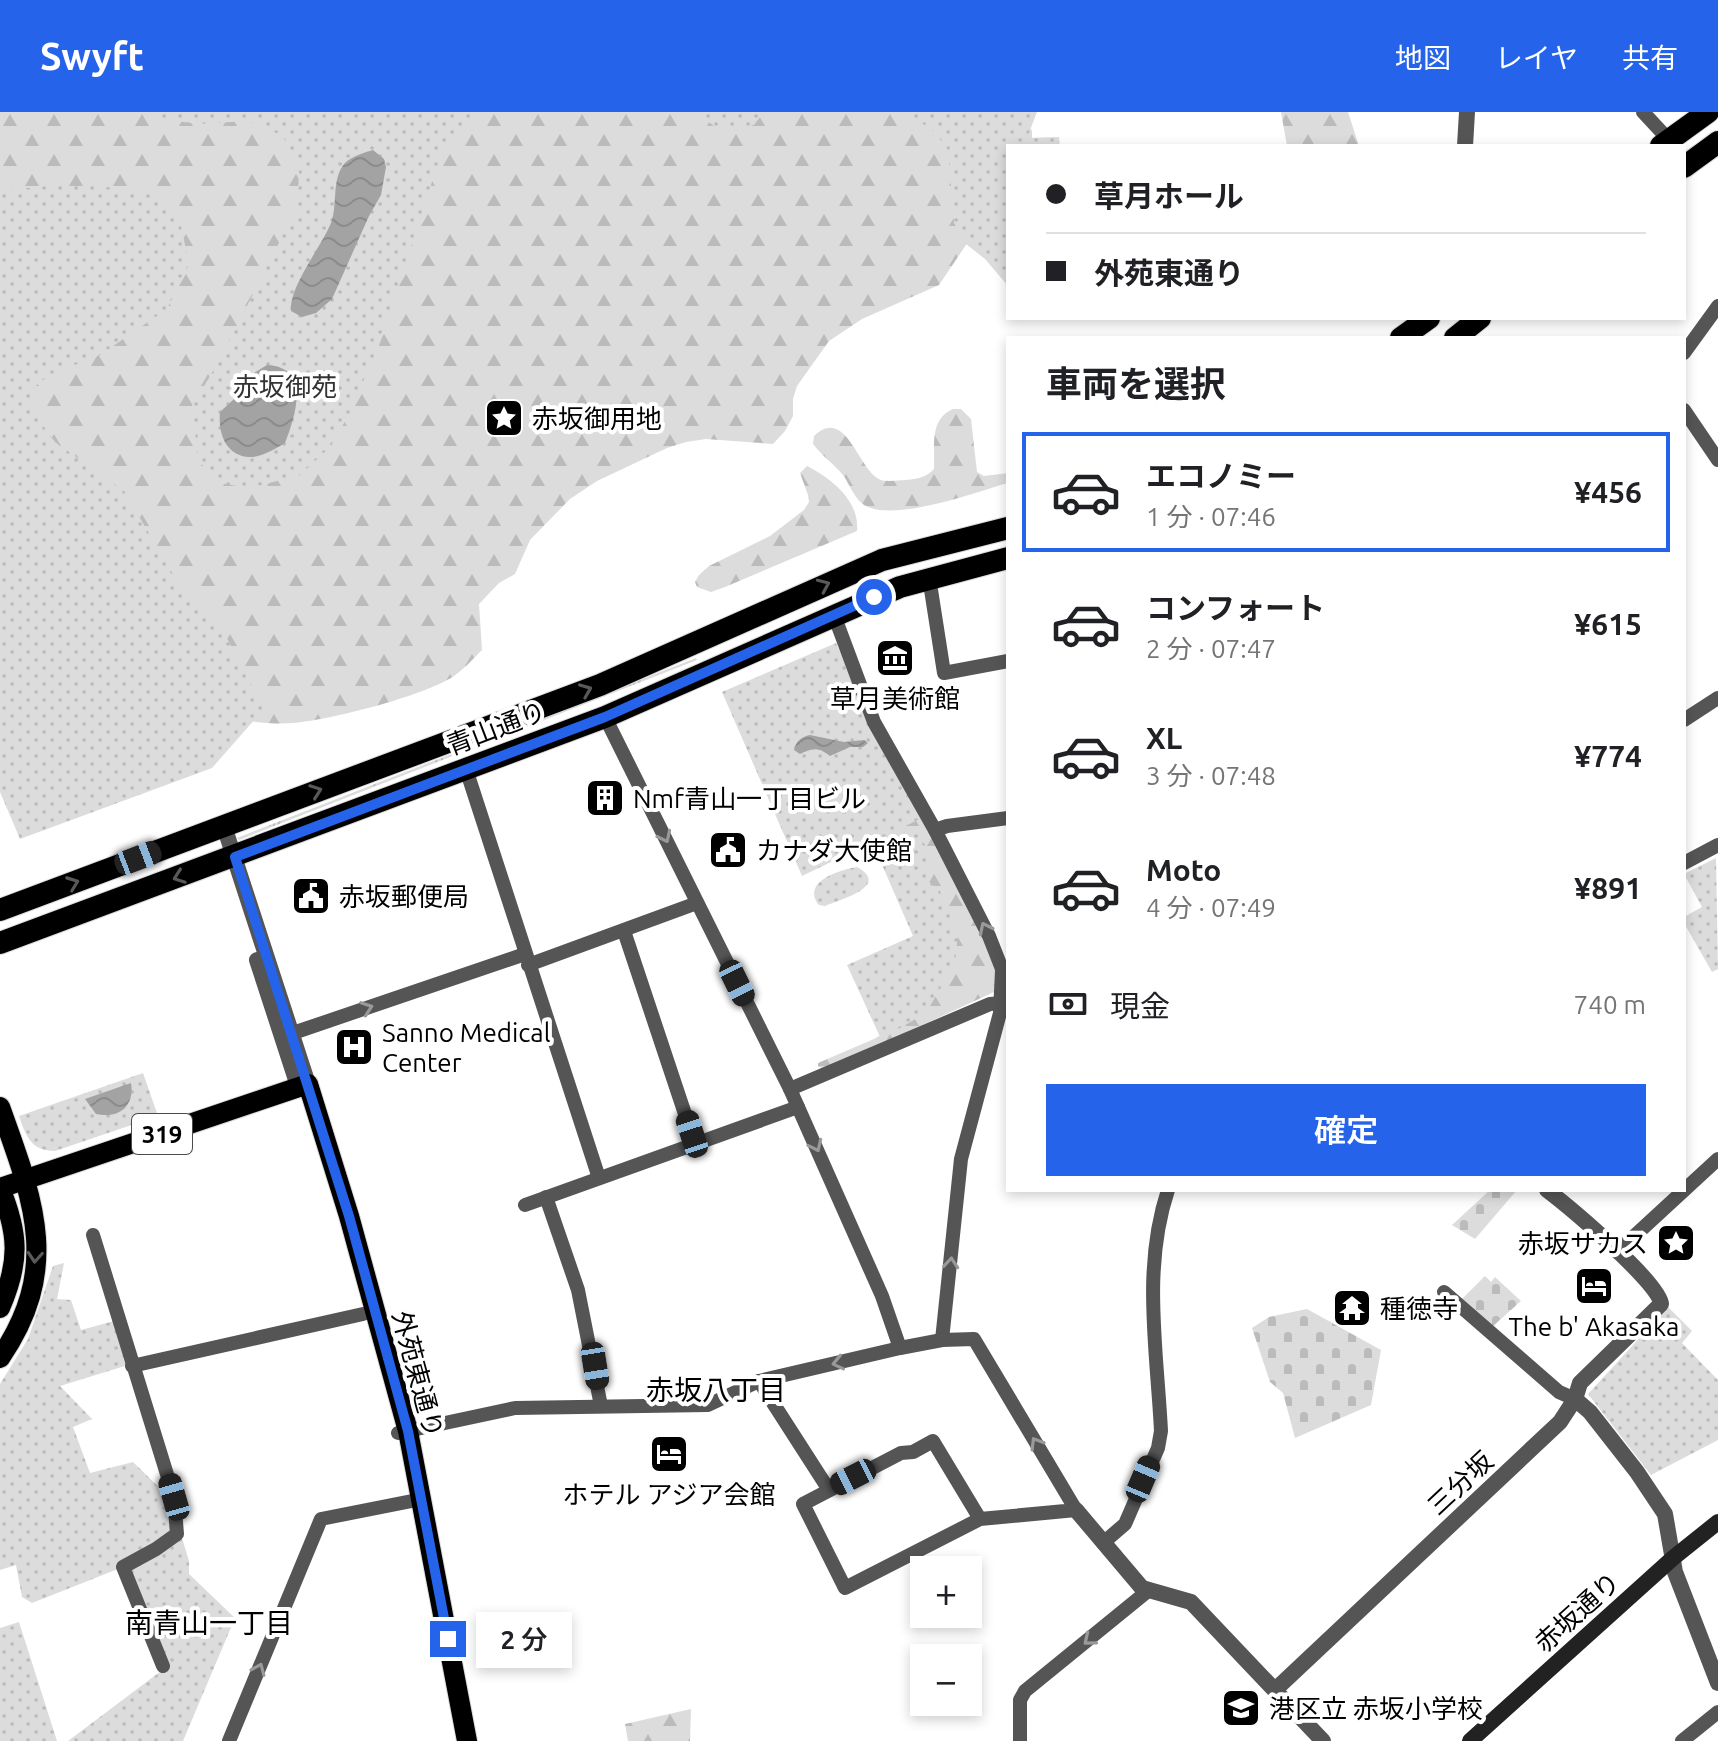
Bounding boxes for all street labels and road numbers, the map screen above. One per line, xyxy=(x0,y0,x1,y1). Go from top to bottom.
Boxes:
street label: 青山通り xyxy=(442,696,550,760)
road number: 319 xyxy=(132,1114,192,1154)
street label: 外苑東通り xyxy=(387,1307,449,1441)
street label: 三分坂 xyxy=(1422,1446,1498,1520)
street label: 赤坂通り xyxy=(1529,1566,1625,1658)

